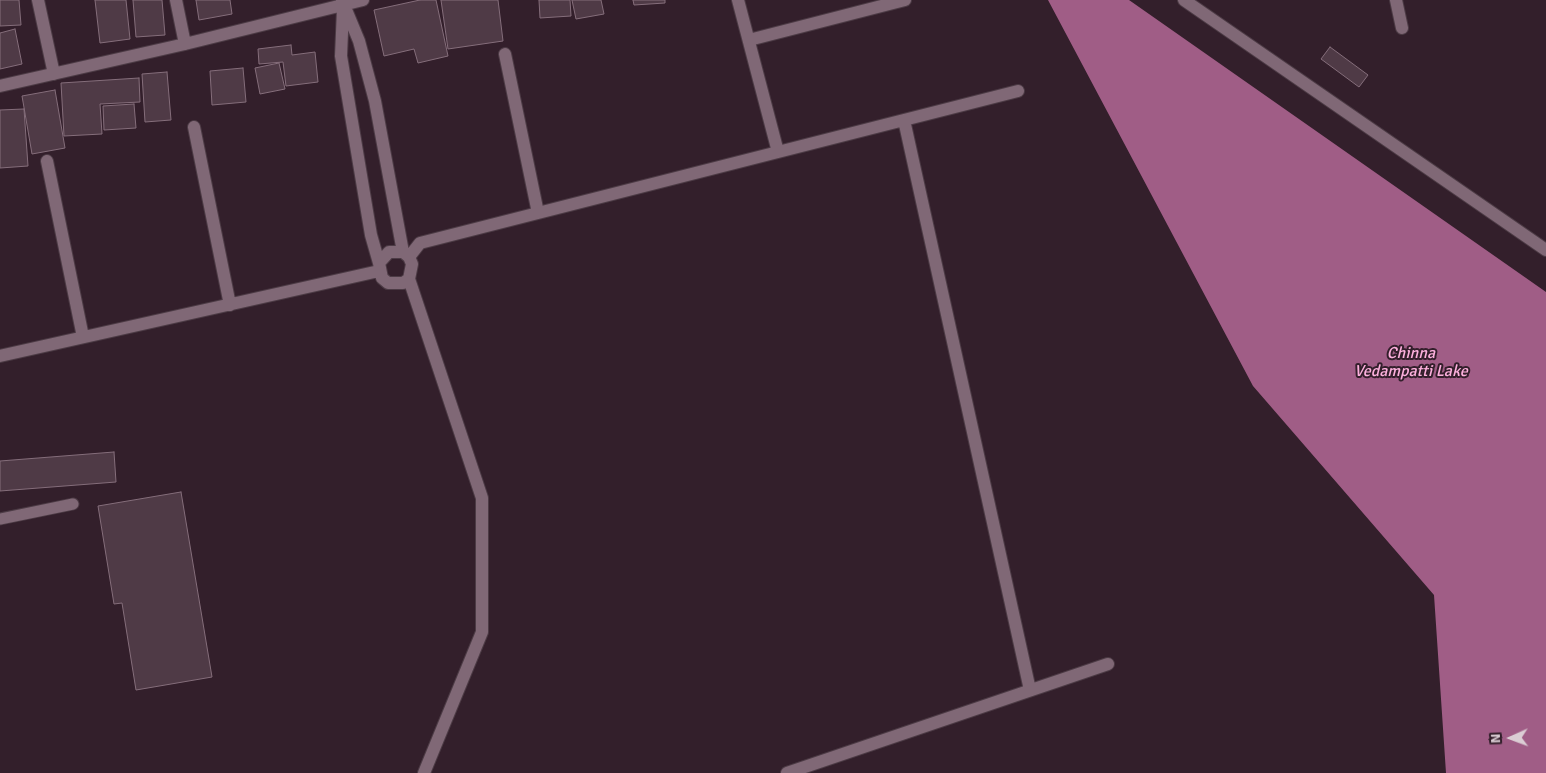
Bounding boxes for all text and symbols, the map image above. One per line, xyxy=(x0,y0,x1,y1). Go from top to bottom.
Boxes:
water label: Chinna Vedampatti Lake xyxy=(1354,344,1468,382)
north arrow xyxy=(1486,713,1536,763)
text: N xyxy=(1487,733,1504,744)

